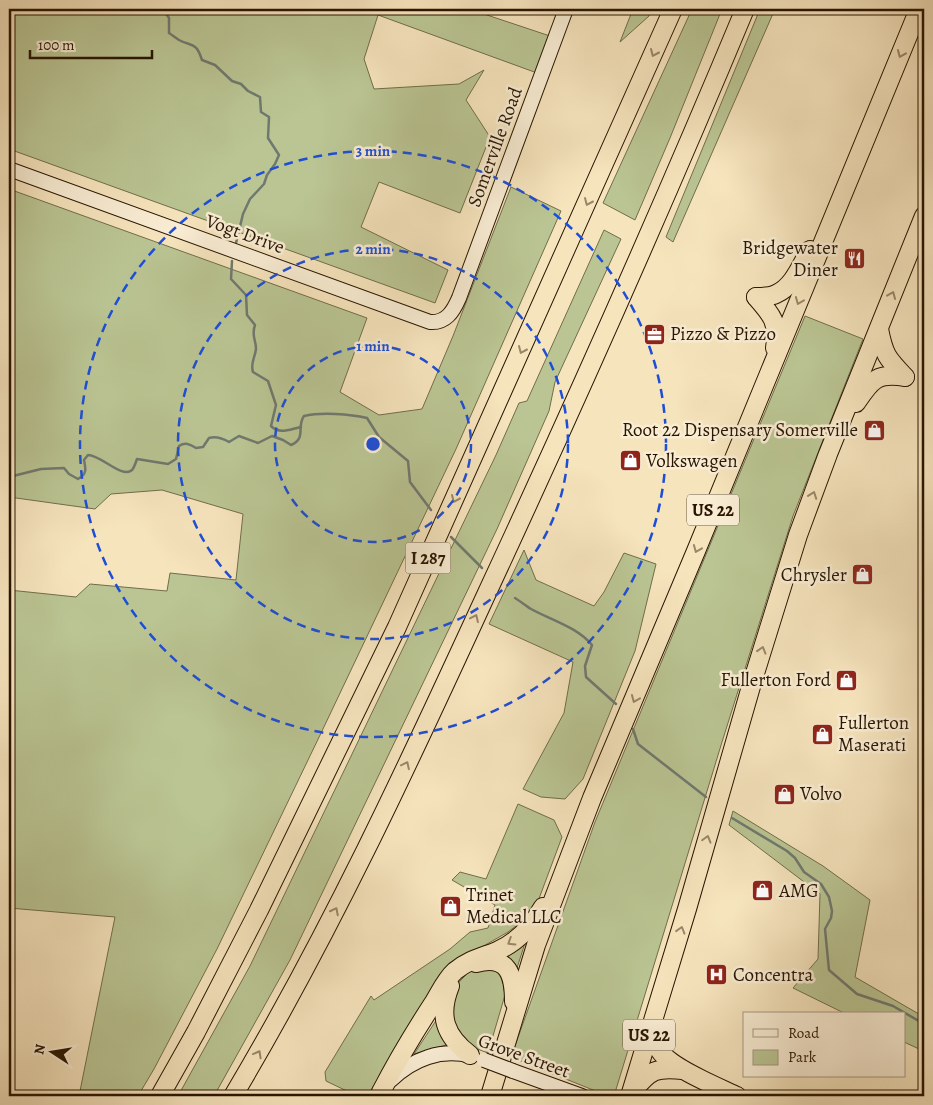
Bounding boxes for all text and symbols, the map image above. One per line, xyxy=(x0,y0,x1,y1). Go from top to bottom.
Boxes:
scale bar xyxy=(30,28,152,60)
text: 100 m xyxy=(38,35,75,55)
one-way arrow xyxy=(650,48,660,57)
one-way arrow xyxy=(896,49,907,58)
street label: Somerville Road xyxy=(461,83,529,211)
text: 3 min xyxy=(356,141,391,161)
one-way arrow xyxy=(583,197,594,206)
street label: Vogt Drive xyxy=(201,207,288,260)
place label: Bridgewater Diner xyxy=(742,235,838,283)
text: 2 min xyxy=(355,239,391,259)
restaurant icon: Bridgewater Diner xyxy=(842,247,866,271)
one-way arrow xyxy=(887,292,897,300)
one-way arrow xyxy=(794,296,805,305)
place label: Pizzo & Pizzo xyxy=(670,321,776,347)
office icon: Pizzo & Pizzo xyxy=(642,322,666,346)
text: 1 min xyxy=(356,336,390,356)
one-way arrow xyxy=(517,345,528,354)
place label: Root 22 Dispensary Somerville xyxy=(622,417,858,443)
shop icon: Root 22 Dispensary Somerville xyxy=(862,418,886,442)
centre of rings xyxy=(364,435,382,453)
place label: Volkswagen xyxy=(645,448,738,474)
shop icon: Volkswagen xyxy=(618,449,642,473)
one-way arrow xyxy=(807,491,817,500)
one-way arrow xyxy=(451,494,462,503)
road number: US 22 xyxy=(687,494,739,526)
road number: I 287 xyxy=(406,542,450,574)
one-way arrow xyxy=(693,544,703,552)
place label: Chrysler xyxy=(781,562,847,588)
shop icon: Chrysler xyxy=(851,563,875,587)
one-way arrow xyxy=(469,614,480,623)
one-way arrow xyxy=(756,646,766,654)
place label: Fullerton Ford xyxy=(720,667,832,693)
shop icon: Fullerton Ford xyxy=(835,668,859,692)
one-way arrow xyxy=(630,694,641,703)
place label: Fullerton Maserati xyxy=(838,710,909,758)
shop icon: Fullerton Maserati xyxy=(810,722,834,746)
one-way arrow xyxy=(400,761,410,770)
place label: Volvo xyxy=(799,781,842,807)
shop icon: Volvo xyxy=(772,782,796,806)
one-way arrow xyxy=(701,836,711,844)
place label: AMG xyxy=(778,878,819,904)
shop icon: AMG xyxy=(751,879,775,903)
place label: Trinet Medical LLC xyxy=(466,882,562,930)
shop icon: Trinet Medical LLC xyxy=(438,894,462,918)
one-way arrow xyxy=(329,908,339,917)
one-way arrow xyxy=(675,926,685,935)
one-way arrow xyxy=(508,936,517,946)
place label: Concentra xyxy=(733,962,813,988)
hospital icon: Concentra xyxy=(705,963,729,987)
legend xyxy=(743,1012,906,1078)
road number: US 22 xyxy=(623,1020,675,1050)
text: Road xyxy=(788,1023,820,1043)
street label: Grove Street xyxy=(475,1027,573,1085)
north arrow xyxy=(28,1028,78,1078)
text: N xyxy=(29,1042,50,1056)
text: Park xyxy=(788,1047,817,1067)
one-way arrow xyxy=(252,1051,262,1060)

